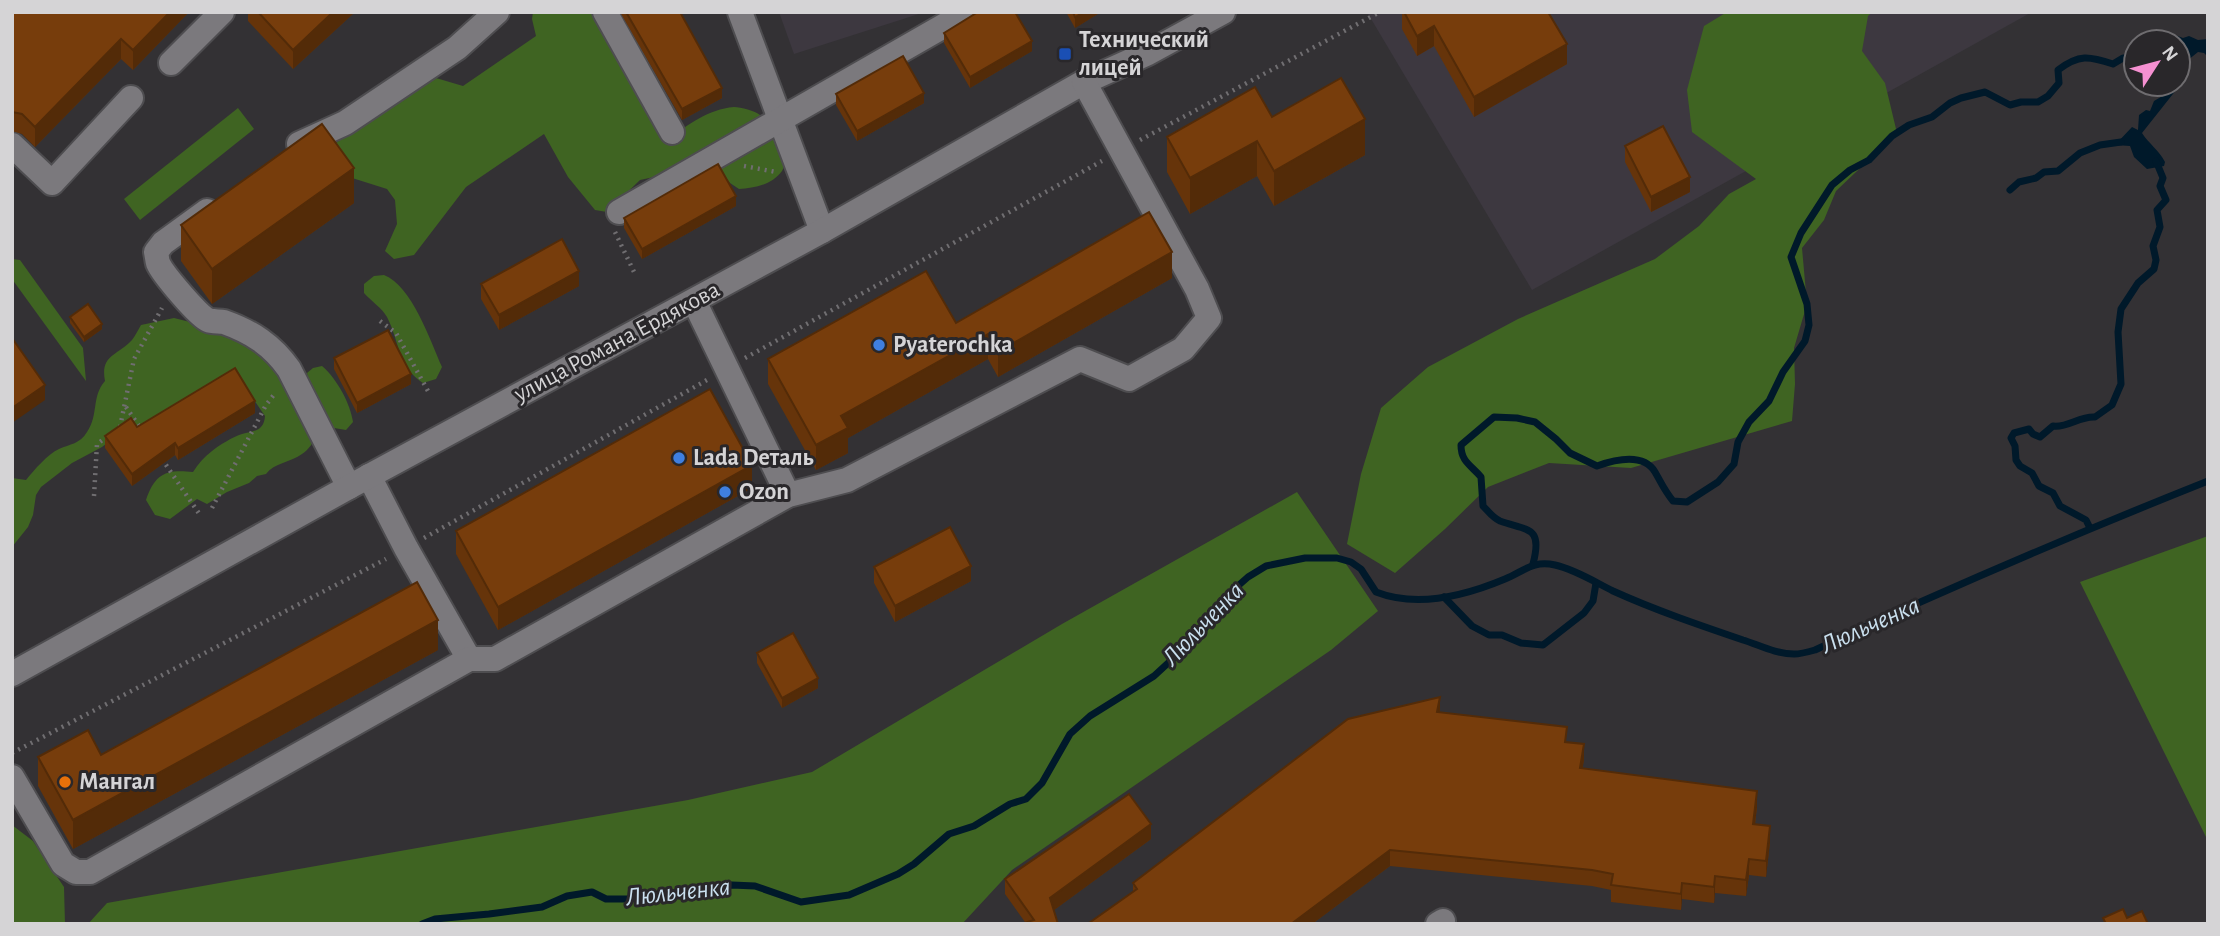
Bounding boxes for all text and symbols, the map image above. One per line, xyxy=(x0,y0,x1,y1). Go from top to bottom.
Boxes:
place label: Технический лицей xyxy=(1079,28,1209,80)
north arrow xyxy=(2122,28,2192,98)
text: N xyxy=(2158,43,2181,65)
marker: Технический лицей xyxy=(1057,46,1073,62)
street label: улица Романа Ердякова xyxy=(509,278,724,407)
place label: Pyaterochka xyxy=(893,333,1013,357)
marker: Pyaterochka xyxy=(871,337,887,353)
place label: Lada Dеталь xyxy=(693,446,814,470)
marker: Lada Dеталь xyxy=(671,450,687,466)
place label: Ozon xyxy=(739,480,789,504)
marker: Ozon xyxy=(717,484,733,500)
water label: Люльченка xyxy=(1156,577,1249,672)
water label: Люльченка xyxy=(1816,592,1923,659)
place label: Мангал xyxy=(79,770,155,794)
marker: Мангал xyxy=(57,774,73,790)
water label: Люльченка xyxy=(623,874,732,911)

